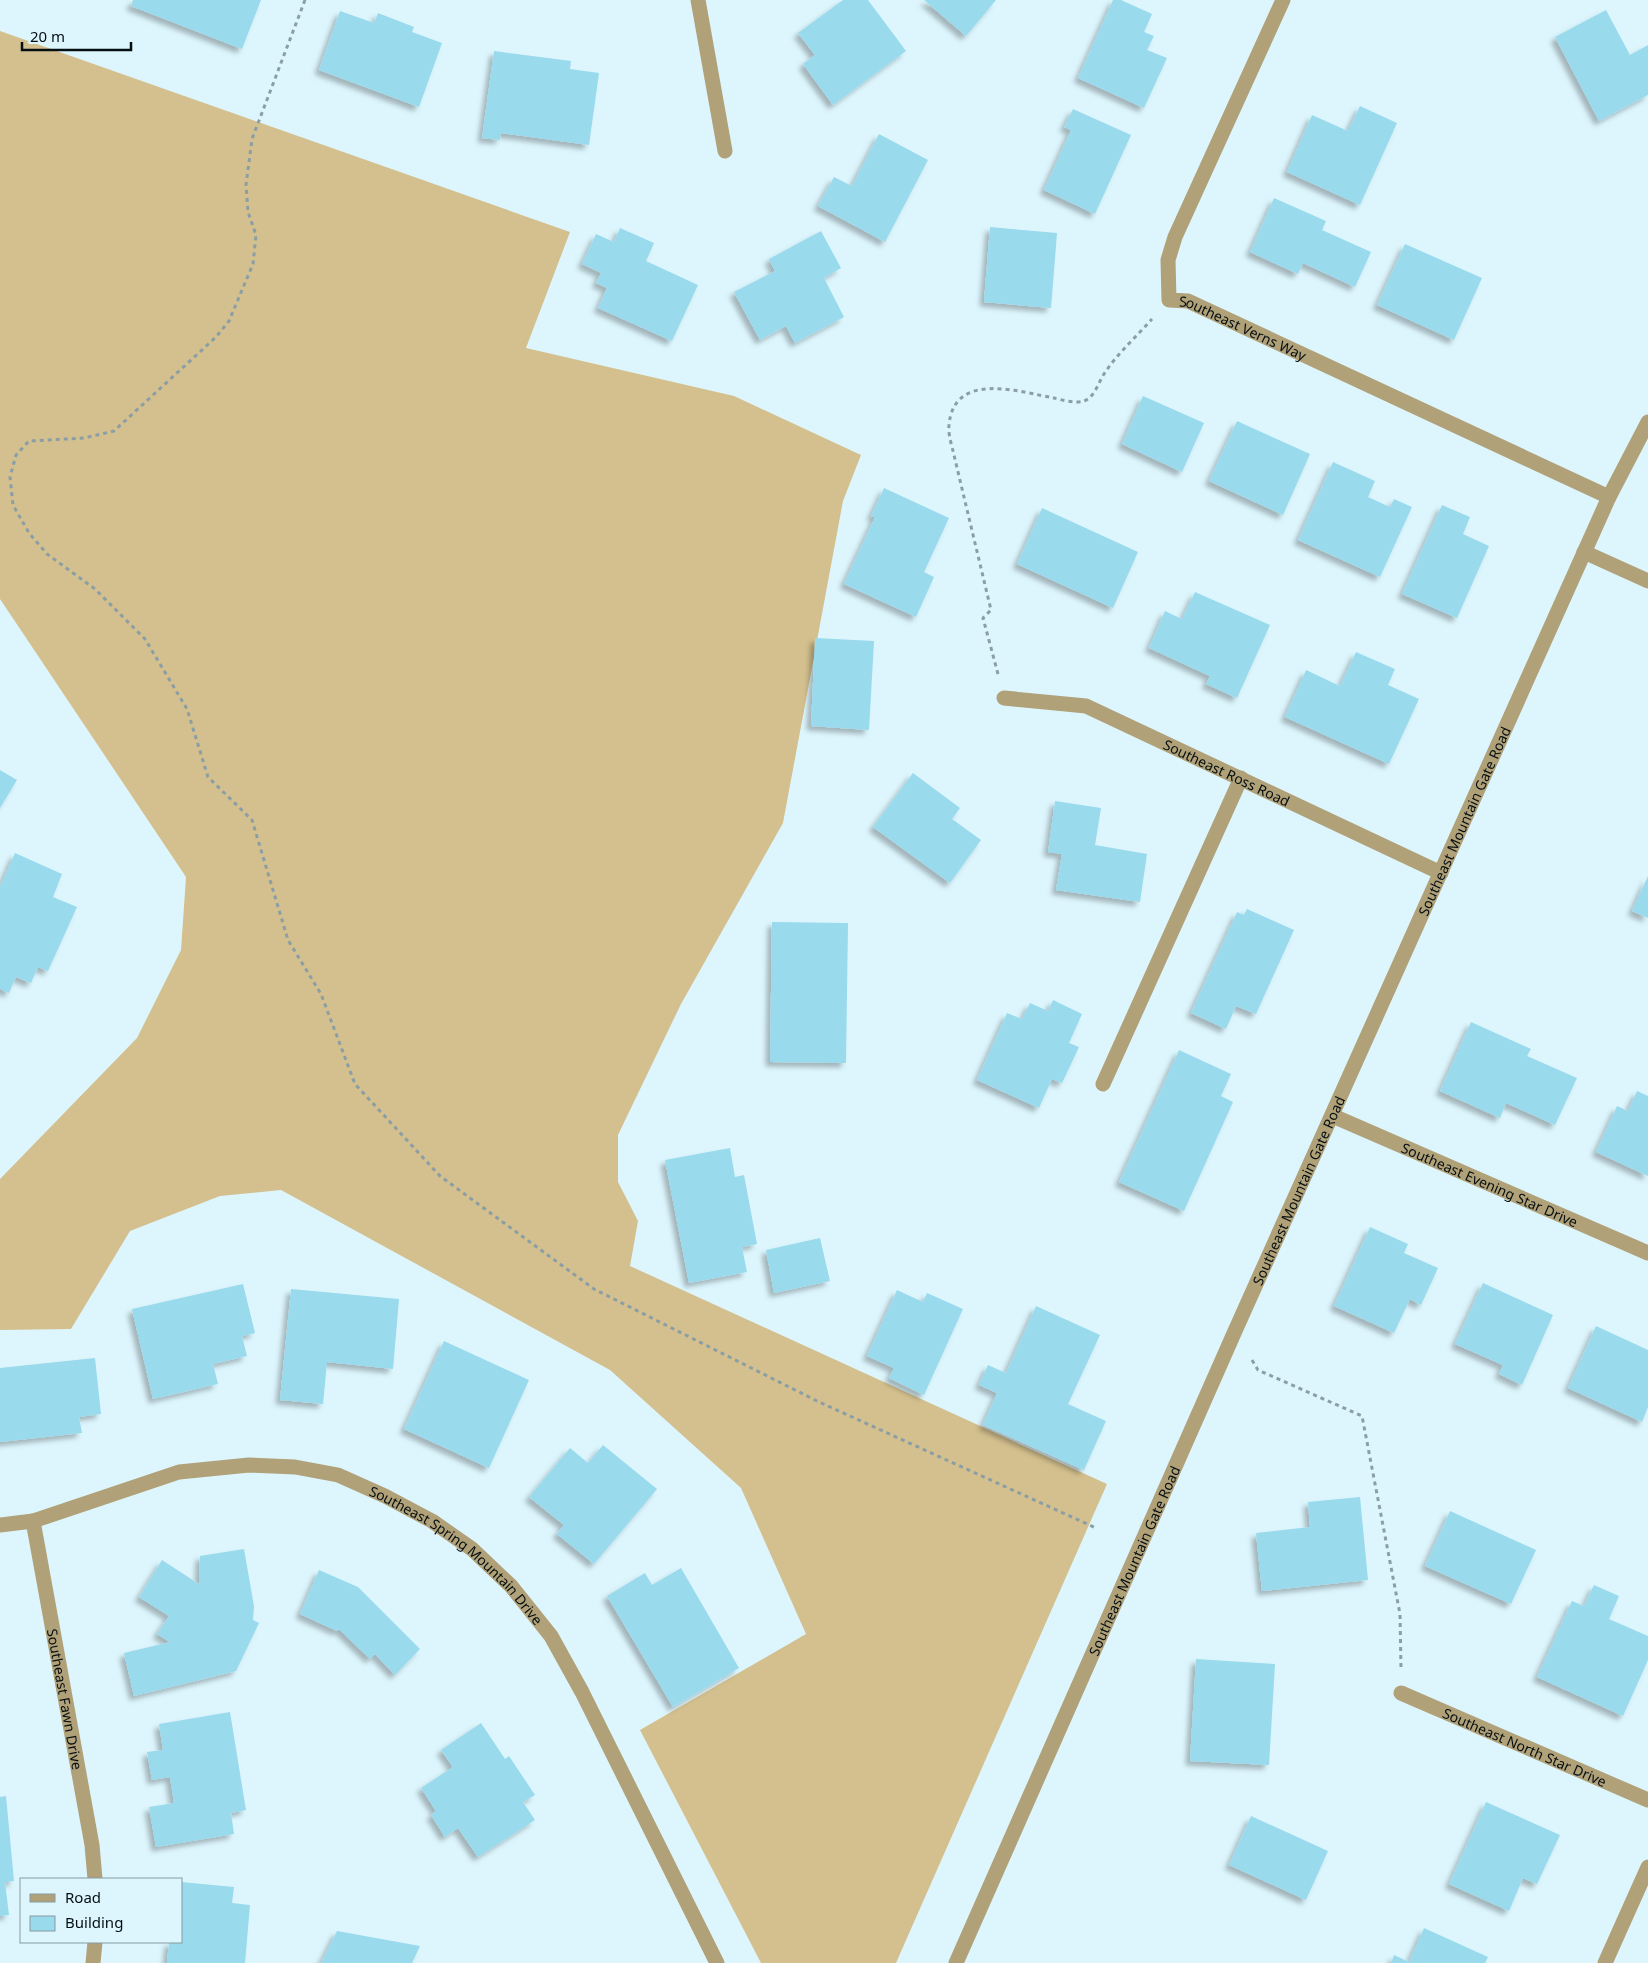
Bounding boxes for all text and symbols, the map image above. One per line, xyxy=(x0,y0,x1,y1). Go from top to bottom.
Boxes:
scale bar xyxy=(22,20,131,52)
text: 20 m xyxy=(30,26,65,46)
street label: Southeast Verns Way xyxy=(1179,291,1310,365)
street label: Southeast Mountain Gate Road xyxy=(1413,723,1514,918)
street label: Southeast Ross Road xyxy=(1160,734,1293,810)
street label: Southeast Mountain Gate Road xyxy=(1247,1093,1349,1288)
street label: Southeast Evening Star Drive xyxy=(1399,1137,1581,1231)
street label: Southeast Mountain Gate Road xyxy=(1084,1463,1184,1658)
street label: Southeast Spring Mountain Drive xyxy=(366,1481,548,1628)
street label: Southeast Fawn Drive xyxy=(43,1627,88,1771)
street label: Southeast North Star Drive xyxy=(1440,1703,1610,1791)
legend xyxy=(20,1878,182,1943)
text: Road xyxy=(65,1887,101,1907)
text: Building xyxy=(65,1912,123,1932)

